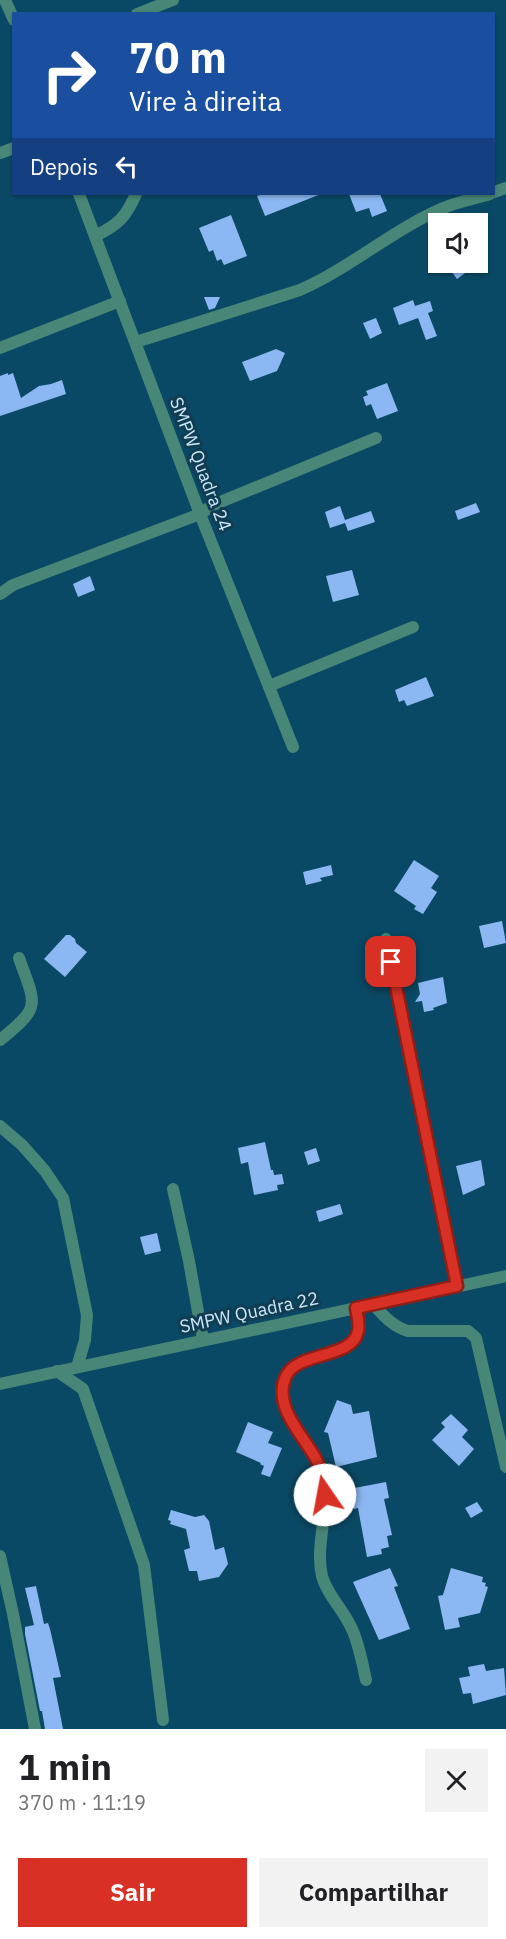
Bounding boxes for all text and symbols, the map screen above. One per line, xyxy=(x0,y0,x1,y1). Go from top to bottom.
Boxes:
text: 70 m xyxy=(129,30,227,85)
icon: right xyxy=(30,36,108,114)
text: Vire à direita xyxy=(129,83,282,118)
icon: left xyxy=(110,150,143,183)
text: Depois xyxy=(30,152,98,181)
map controls xyxy=(428,213,488,273)
button: sound xyxy=(428,213,488,273)
street label: SMPW Quadra 24 xyxy=(165,394,237,534)
pin xyxy=(365,936,416,987)
icon: arrive xyxy=(374,945,407,978)
street label: SMPW Quadra 22 xyxy=(177,1286,321,1338)
position arrow xyxy=(293,1463,357,1527)
text: 1 min xyxy=(18,1743,112,1790)
button: close xyxy=(425,1749,488,1812)
text: 370 m · 11:19 xyxy=(18,1789,146,1816)
button: Sair xyxy=(18,1858,247,1927)
button: Compartilhar xyxy=(259,1858,488,1927)

